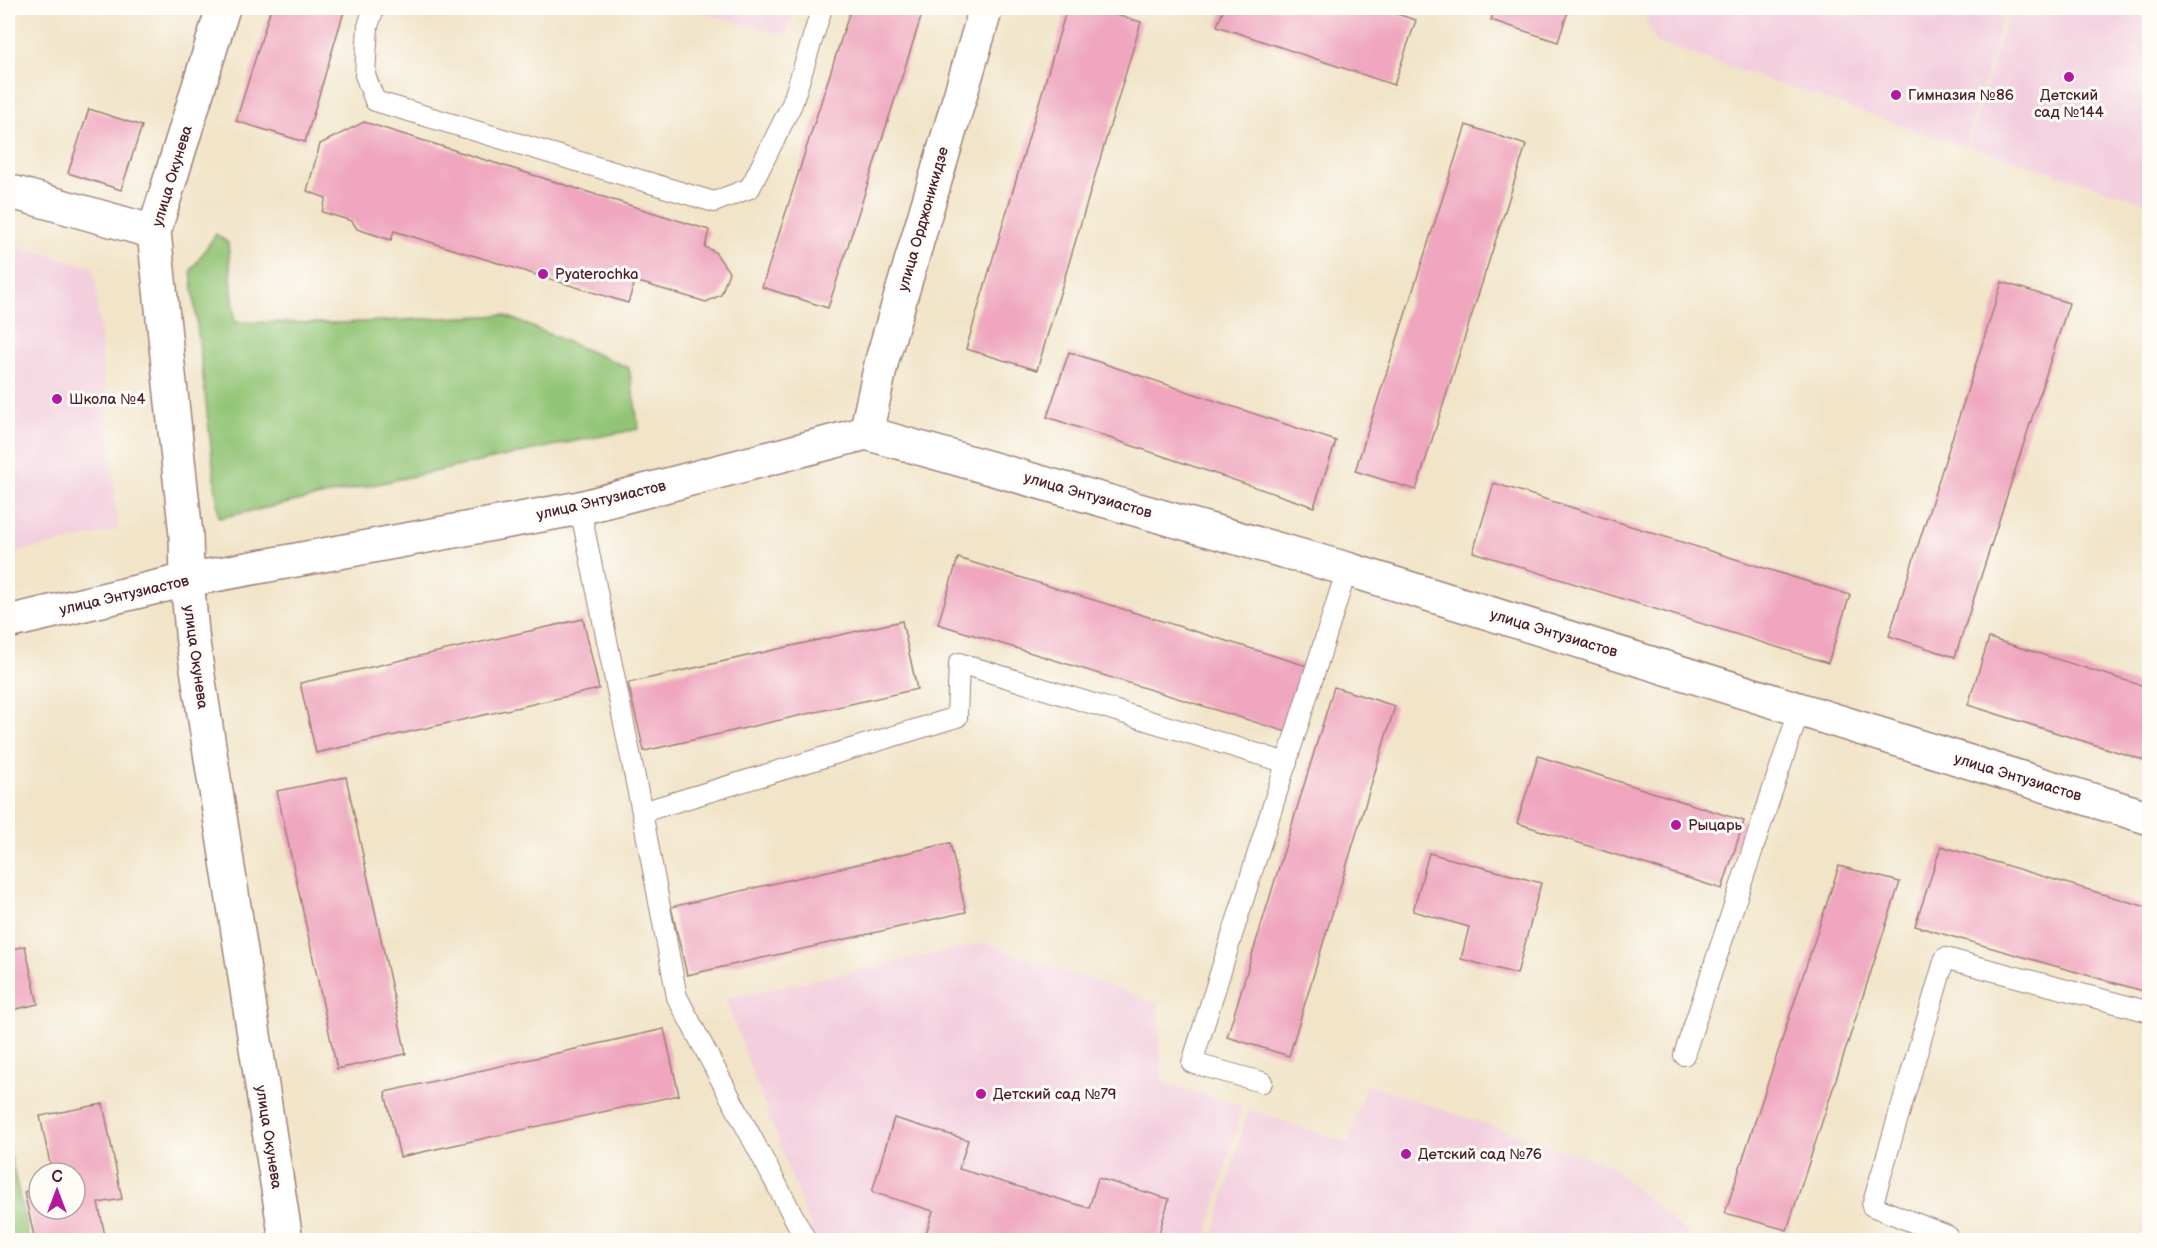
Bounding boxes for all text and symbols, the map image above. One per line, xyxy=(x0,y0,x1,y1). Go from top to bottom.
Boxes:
marker: Детский сад №144 xyxy=(2062,70,2076,84)
place label: Гимназия №86 xyxy=(1908,86,2014,105)
place label: Детский сад №144 xyxy=(2034,86,2104,122)
marker: Гимназия №86 xyxy=(1889,88,1903,102)
street label: улица Окунева xyxy=(148,123,197,229)
street label: улица Орджоникидзе xyxy=(894,145,953,294)
place label: Pyaterochka xyxy=(555,265,638,284)
marker: Pyaterochka xyxy=(536,267,550,281)
place label: Школа №4 xyxy=(69,390,146,409)
marker: Школа №4 xyxy=(50,392,64,406)
street label: улица Энтузиастов xyxy=(1022,468,1154,523)
street label: улица Энтузиастов xyxy=(535,476,668,525)
street label: улица Энтузиастов xyxy=(58,571,191,620)
street label: улица Окунева xyxy=(179,604,212,710)
street label: улица Энтузиастов xyxy=(1488,605,1620,662)
street label: улица Энтузиастов xyxy=(1952,749,2084,806)
place label: Рыцарь xyxy=(1688,816,1742,835)
marker: Рыцарь xyxy=(1669,818,1683,832)
street label: улица Окунева xyxy=(251,1084,286,1190)
place label: Детский сад №79 xyxy=(993,1085,1117,1104)
marker: Детский сад №79 xyxy=(974,1087,988,1101)
place label: Детский сад №76 xyxy=(1418,1145,1542,1164)
marker: Детский сад №76 xyxy=(1399,1147,1413,1161)
north arrow xyxy=(27,1161,87,1221)
text: С xyxy=(51,1168,63,1187)

